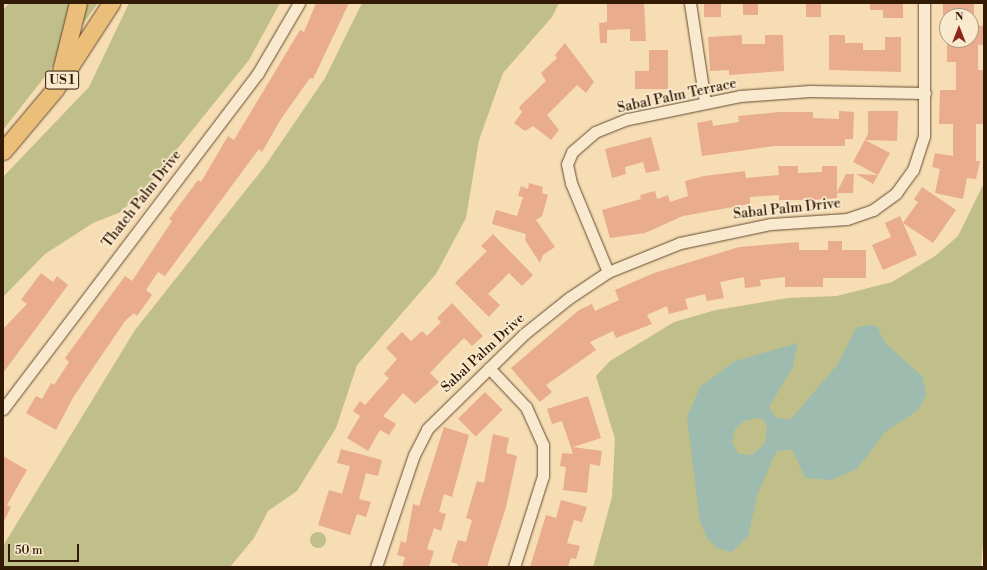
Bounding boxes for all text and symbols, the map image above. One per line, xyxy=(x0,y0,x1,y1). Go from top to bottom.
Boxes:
north arrow xyxy=(939,8,979,48)
text: N xyxy=(955,10,963,24)
road number: US 1 xyxy=(45,69,79,91)
street label: Sabal Palm Terrace xyxy=(616,75,738,117)
street label: Thatch Palm Drive xyxy=(99,147,185,251)
street label: Sabal Palm Drive xyxy=(732,195,842,223)
street label: Sabal Palm Drive xyxy=(438,310,528,396)
scale bar xyxy=(10,536,81,562)
text: 50 m xyxy=(15,543,43,558)

